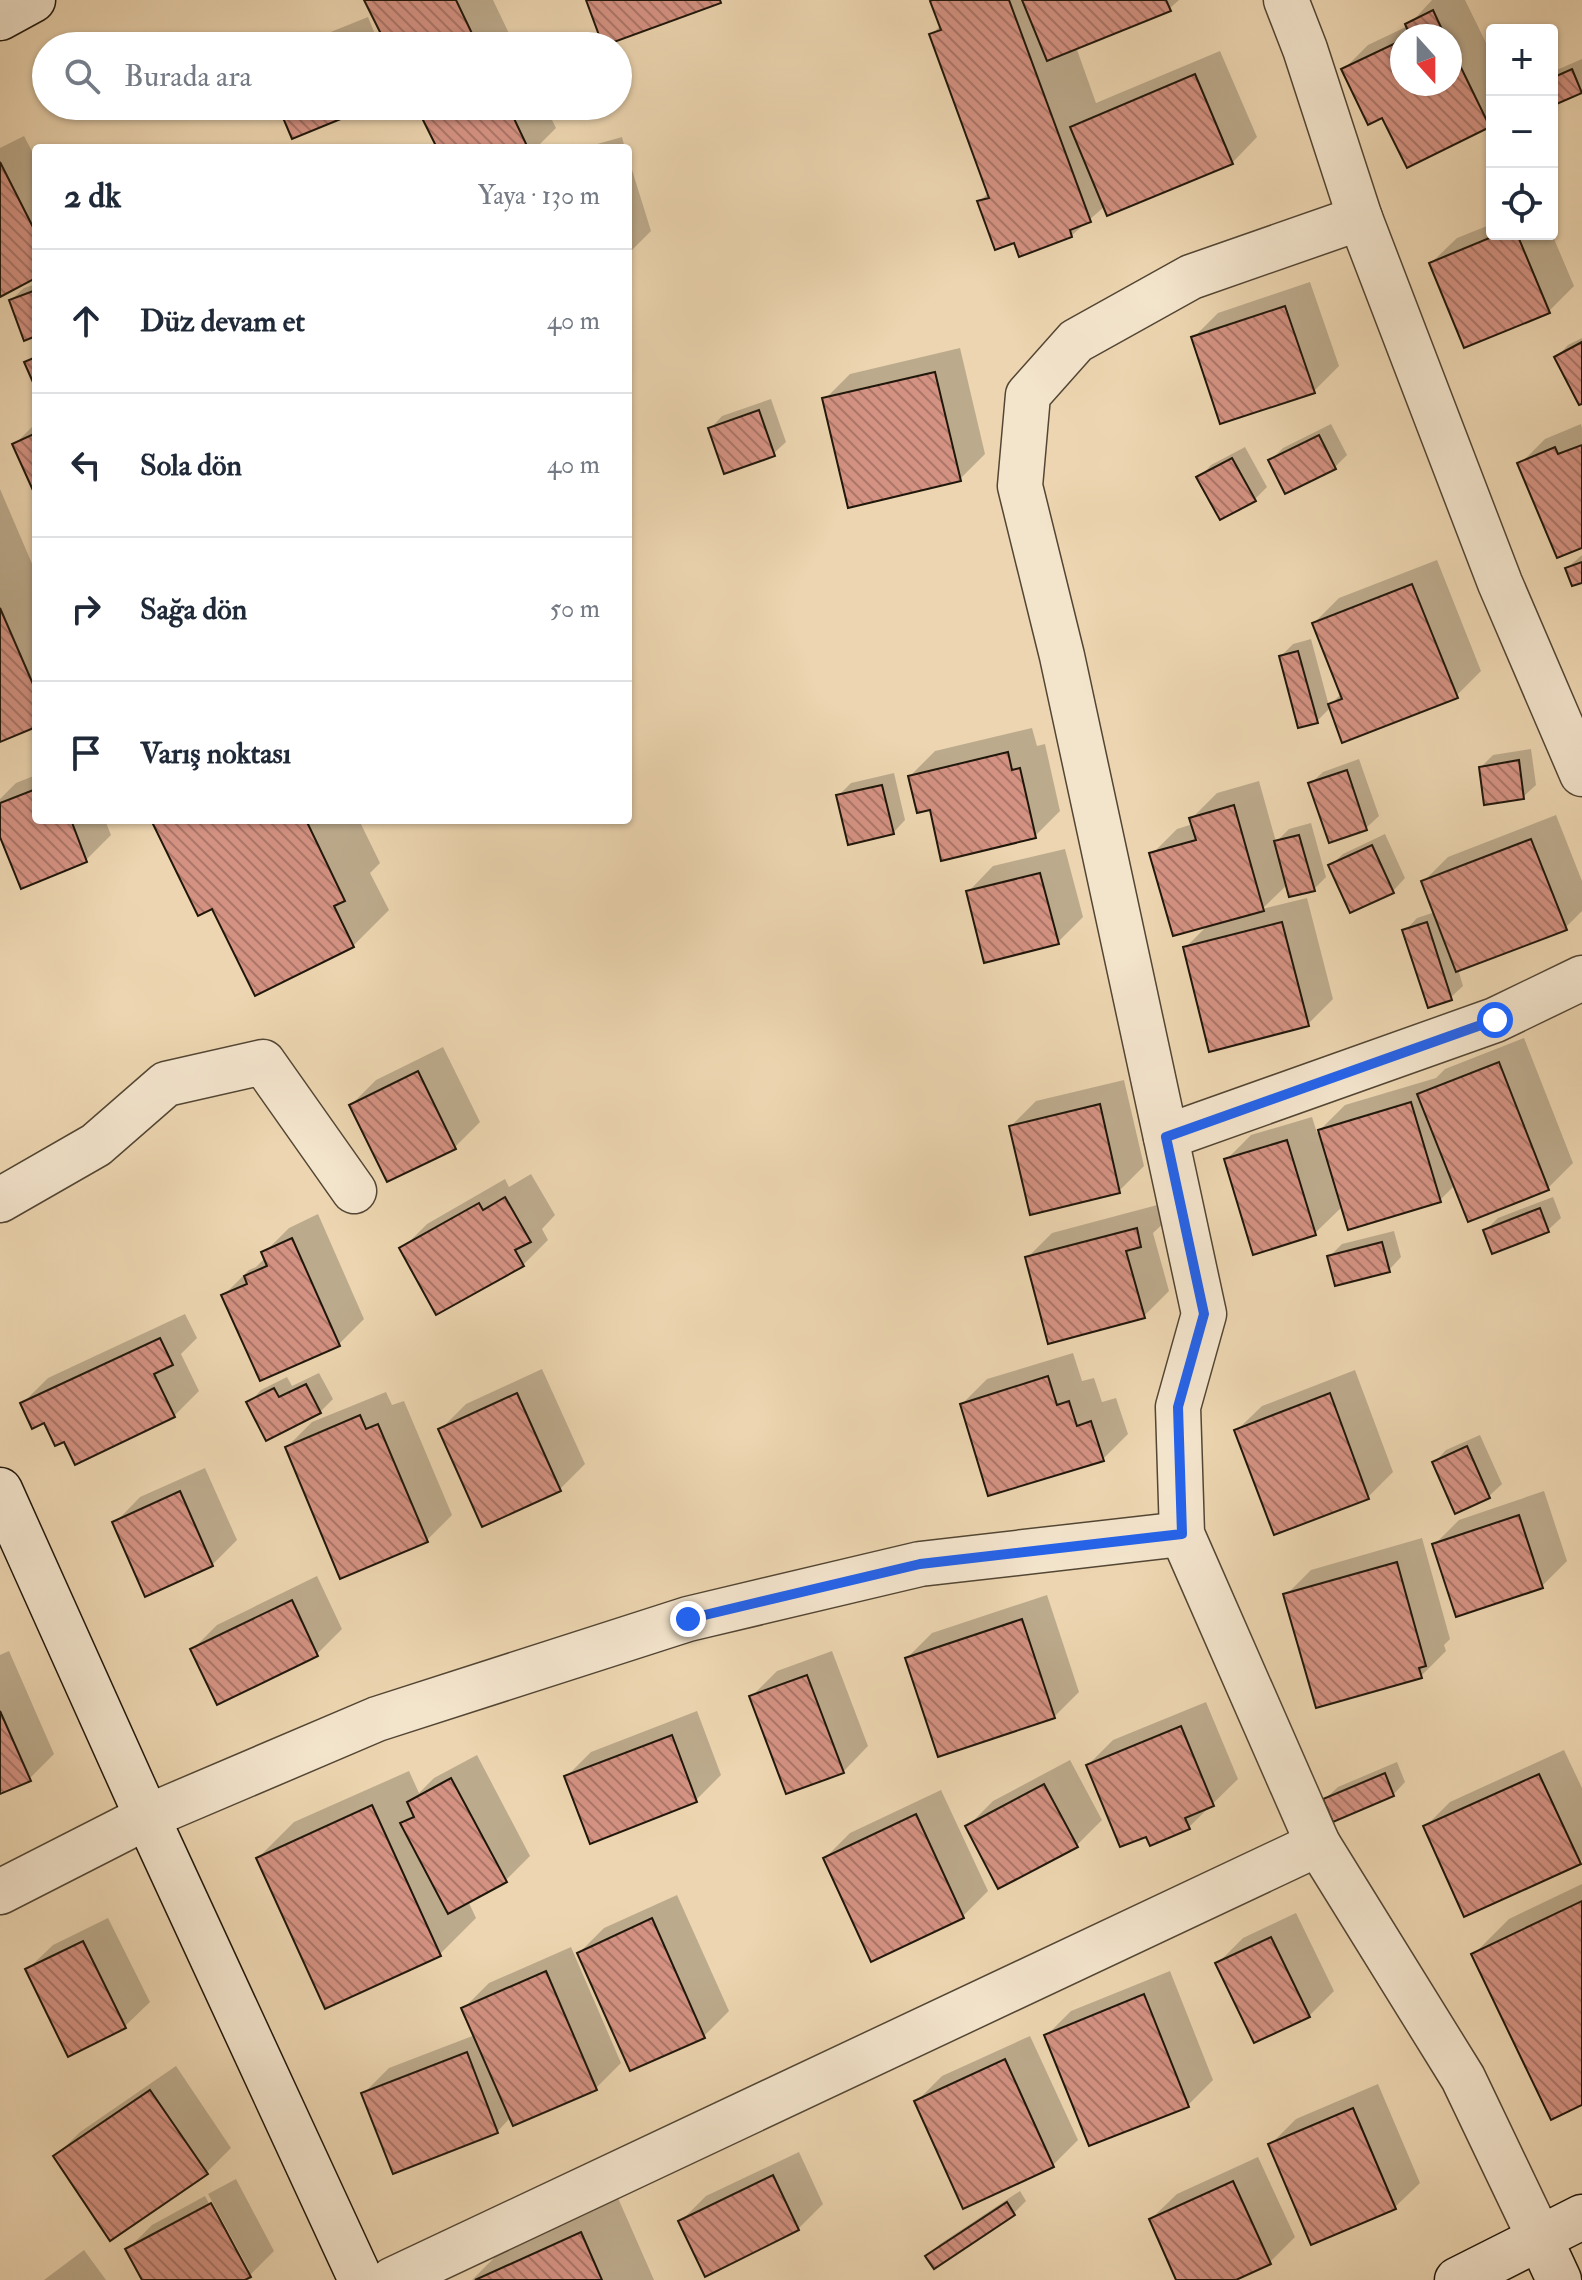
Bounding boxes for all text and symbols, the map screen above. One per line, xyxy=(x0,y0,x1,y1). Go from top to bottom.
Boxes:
north arrow xyxy=(1390,24,1462,96)
map controls xyxy=(1486,24,1558,240)
button: + xyxy=(1486,24,1558,96)
search box xyxy=(32,32,632,120)
icon: search xyxy=(60,54,104,98)
text: Burada ara xyxy=(124,58,252,95)
button: − xyxy=(1486,96,1558,168)
button: locate xyxy=(1486,168,1558,240)
text: 2 dk xyxy=(64,175,121,218)
text: Yaya · 130 m xyxy=(478,180,600,212)
icon: ahead xyxy=(64,299,108,343)
text: Düz devam et xyxy=(140,303,305,340)
text: 40 m xyxy=(547,305,600,337)
icon: left xyxy=(64,443,108,487)
text: Sola dön xyxy=(140,447,242,484)
text: 40 m xyxy=(547,449,600,481)
icon: right xyxy=(64,587,108,631)
text: Sağa dön xyxy=(140,591,247,628)
text: 50 m xyxy=(550,593,600,625)
icon: arrive xyxy=(64,731,108,775)
text: Varış noktası xyxy=(140,735,291,772)
route start xyxy=(1477,1002,1513,1038)
route end xyxy=(670,1601,706,1637)

